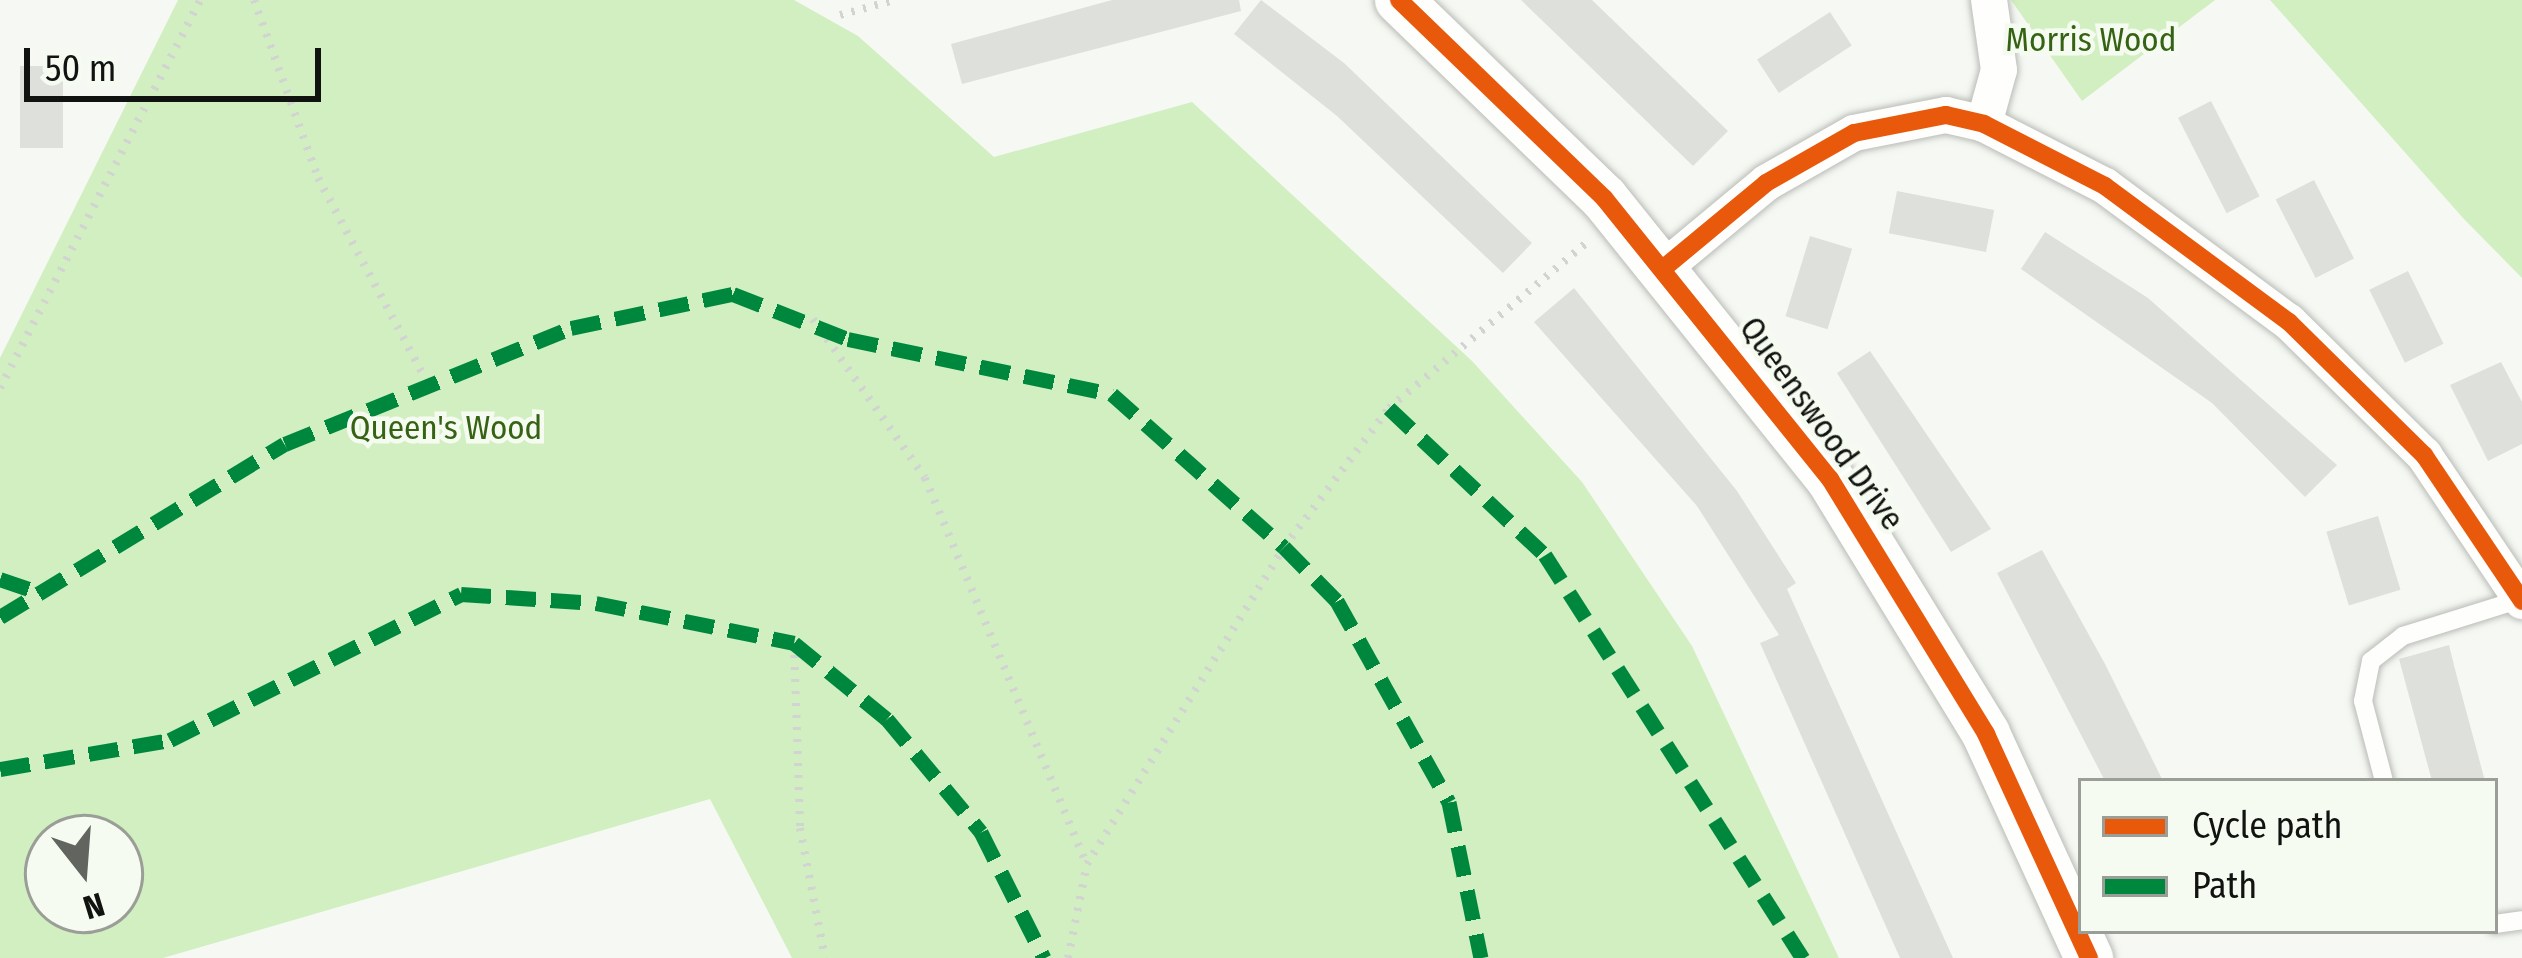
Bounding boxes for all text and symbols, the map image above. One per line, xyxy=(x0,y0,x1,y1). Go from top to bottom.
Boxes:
park label: Morris Wood xyxy=(2006,21,2176,61)
scale bar xyxy=(30,24,327,98)
text: 50 m xyxy=(45,47,116,91)
street label: Queenswood Drive xyxy=(1730,310,1912,538)
park label: Queen's Wood xyxy=(350,409,542,449)
legend xyxy=(2078,778,2498,934)
text: Cycle path xyxy=(2192,804,2343,848)
north arrow xyxy=(24,814,144,934)
text: Path xyxy=(2192,864,2257,908)
text: N xyxy=(78,884,109,928)

